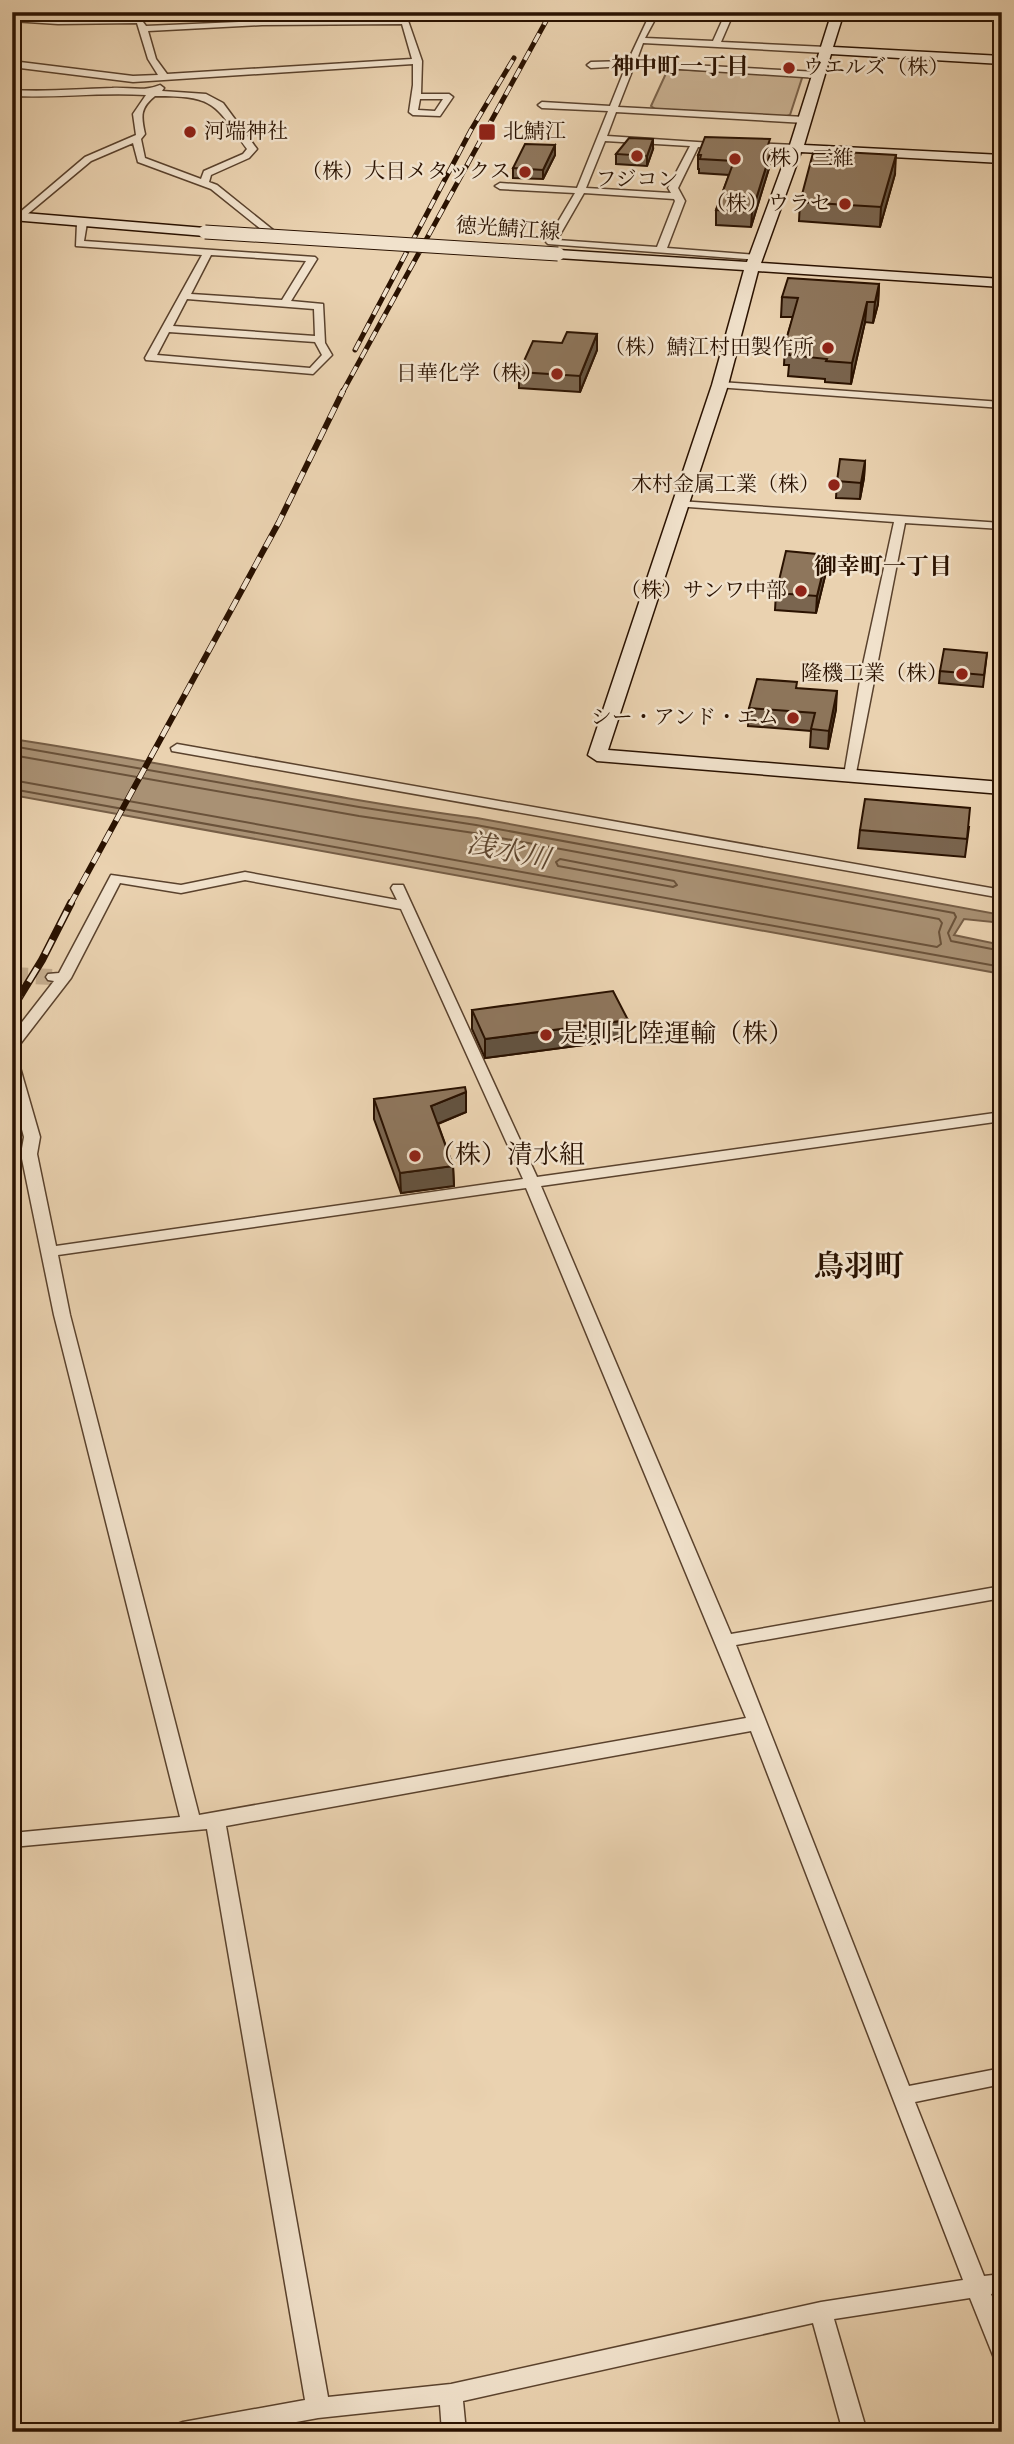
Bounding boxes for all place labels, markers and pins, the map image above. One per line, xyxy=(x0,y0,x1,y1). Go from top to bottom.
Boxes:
place label: ウエルズ（株） xyxy=(803,56,949,79)
marker: ウエルズ（株） xyxy=(781,60,797,76)
place label: 河端神社 xyxy=(204,120,288,143)
place label: 北鯖江 xyxy=(503,120,566,143)
marker: 北鯖江 xyxy=(477,122,497,142)
marker: 河端神社 xyxy=(182,124,198,140)
place label: （株）三維 xyxy=(749,147,854,170)
marker: フジコン xyxy=(629,148,645,164)
marker: （株）三維 xyxy=(727,151,743,167)
place label: （株）大日メタックス xyxy=(301,160,511,183)
marker: （株）大日メタックス xyxy=(517,164,533,180)
place label: フジコン xyxy=(595,169,679,191)
place label: （株）ウラセ xyxy=(705,192,831,215)
marker: （株）ウラセ xyxy=(837,196,853,212)
place label: （株）鯖江村田製作所 xyxy=(604,336,814,359)
marker: （株）鯖江村田製作所 xyxy=(820,340,836,356)
place label: 日華化学（株） xyxy=(396,362,543,385)
marker: 日華化学（株） xyxy=(549,366,565,382)
place label: 木村金属工業（株） xyxy=(631,473,820,496)
marker: 木村金属工業（株） xyxy=(826,477,842,493)
place label: （株）サンワ中部 xyxy=(620,579,787,602)
marker: （株）サンワ中部 xyxy=(793,583,809,599)
place label: 隆機工業（株） xyxy=(801,662,948,685)
marker: 隆機工業（株） xyxy=(954,666,970,682)
place label: シー・アンド・エム xyxy=(591,708,779,729)
marker: シー・アンド・エム xyxy=(785,710,801,726)
place label: 是則北陸運輸（株） xyxy=(560,1019,794,1048)
marker: 是則北陸運輸（株） xyxy=(538,1027,554,1043)
place label: （株）清水組 xyxy=(429,1140,585,1169)
marker: （株）清水組 xyxy=(407,1148,423,1164)

